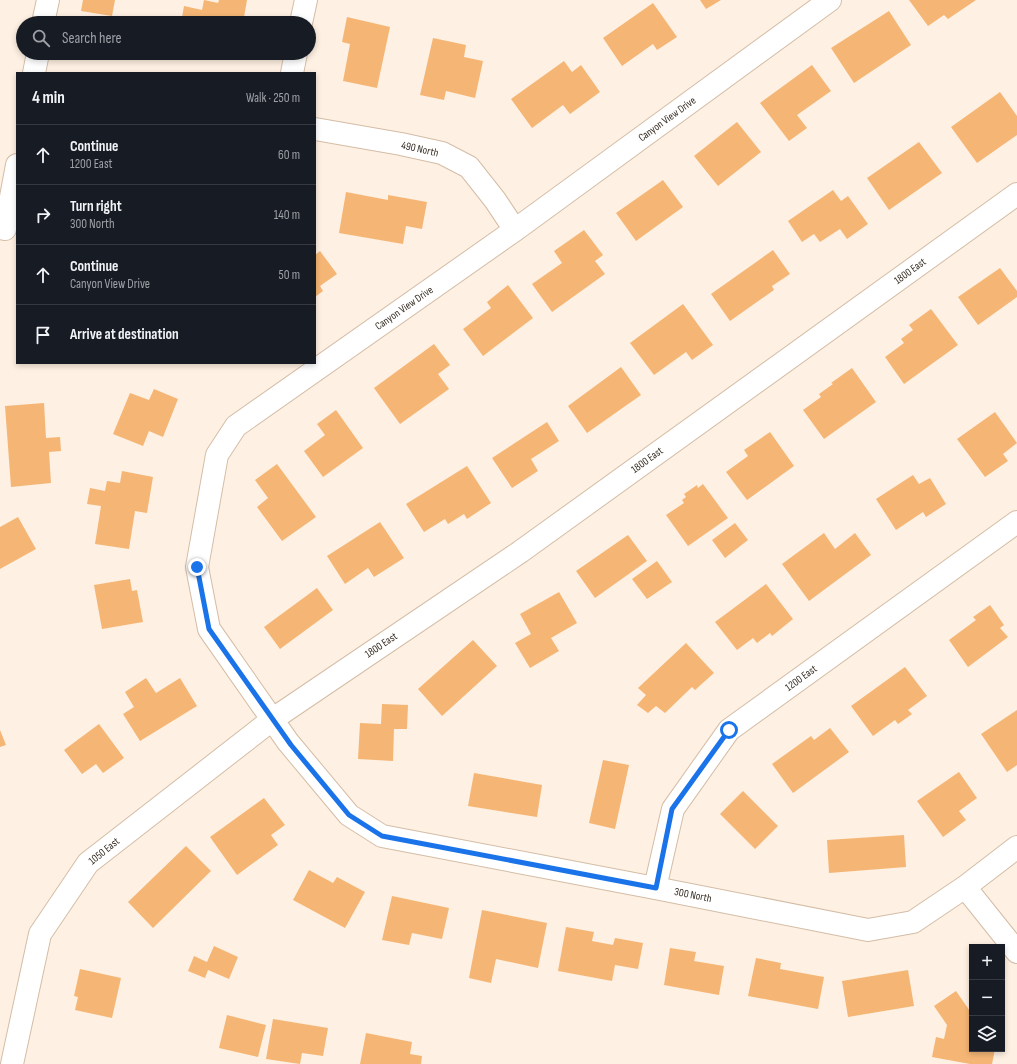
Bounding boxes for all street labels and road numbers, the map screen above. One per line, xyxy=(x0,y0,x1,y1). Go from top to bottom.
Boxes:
street label: Canyon View Drive xyxy=(636,94,698,144)
street label: 490 North xyxy=(400,138,440,160)
street label: 1800 East xyxy=(892,255,929,287)
street label: Canyon View Drive xyxy=(373,283,435,333)
street label: 1800 East xyxy=(629,444,666,476)
street label: 1800 East xyxy=(362,629,400,660)
street label: 1200 East xyxy=(783,662,820,694)
street label: 1050 East xyxy=(86,834,122,867)
street label: 300 North xyxy=(673,885,713,905)

